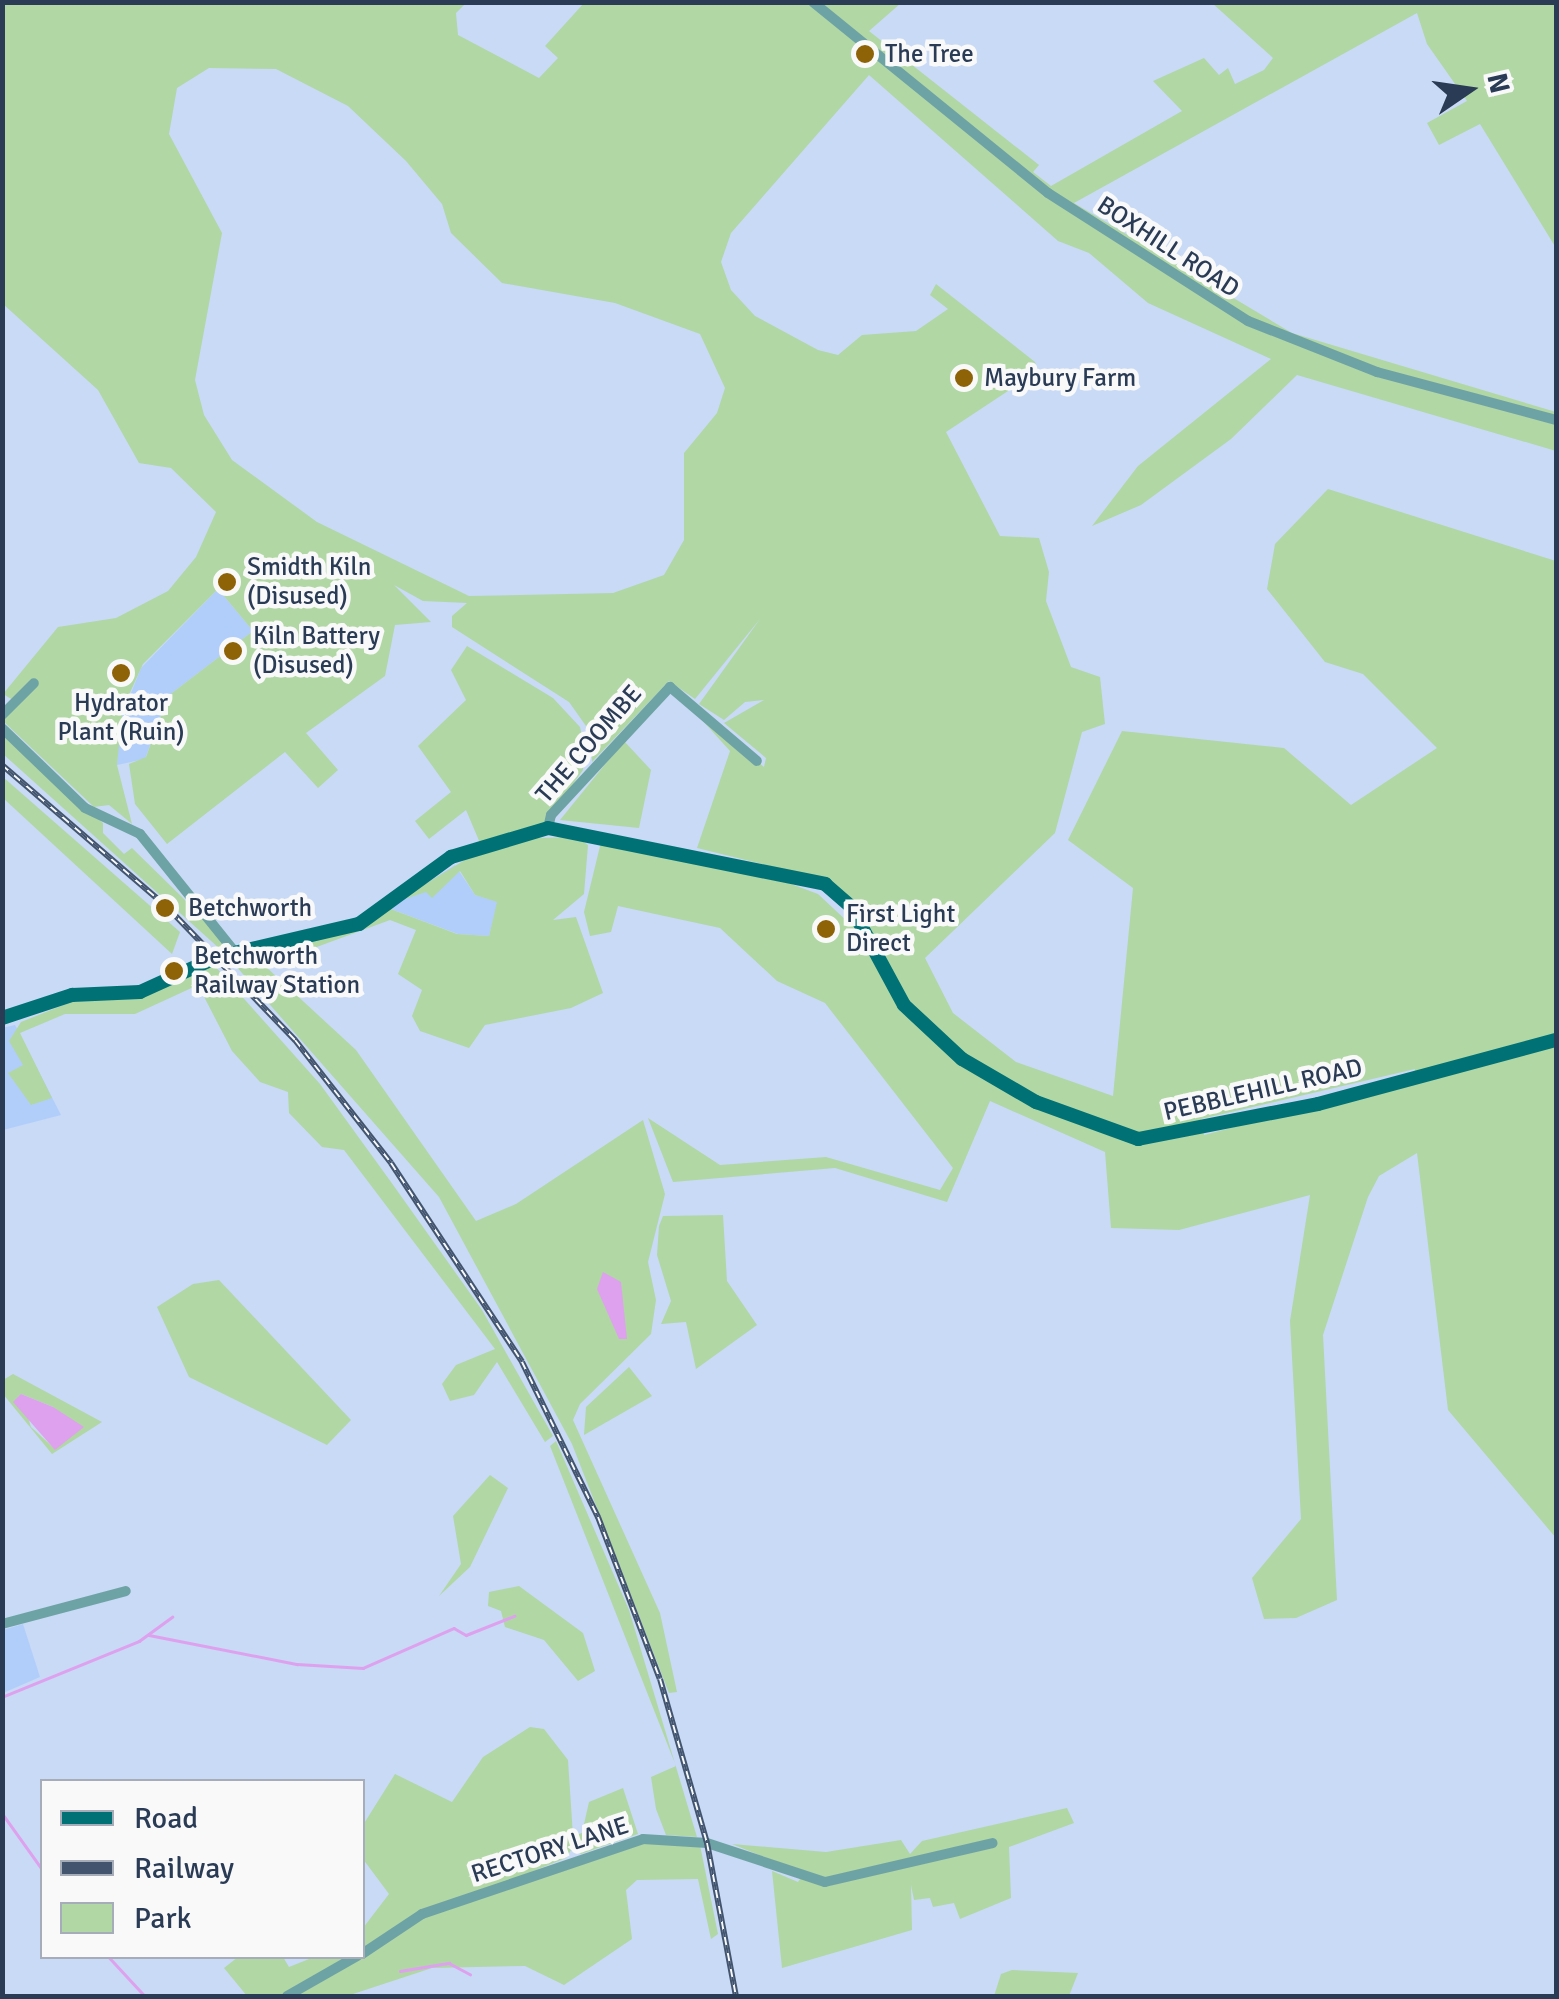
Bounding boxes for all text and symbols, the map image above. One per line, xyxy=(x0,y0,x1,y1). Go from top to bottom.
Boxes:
place label: The Tree xyxy=(885,39,974,69)
north arrow xyxy=(1419,40,1519,140)
marker: The Tree xyxy=(854,43,876,65)
text: N xyxy=(1479,70,1517,97)
street label: BOXHILL ROAD xyxy=(1091,190,1245,304)
place label: Maybury Farm xyxy=(984,363,1136,393)
marker: Maybury Farm xyxy=(953,367,975,389)
place label: Smidth Kiln (Disused) xyxy=(247,553,371,612)
marker: Smidth Kiln (Disused) xyxy=(216,571,238,593)
place label: Kiln Battery (Disused) xyxy=(253,622,380,681)
marker: Kiln Battery (Disused) xyxy=(222,640,244,662)
marker: Hydrator Plant (Ruin) xyxy=(110,662,132,684)
street label: THE COOMBE xyxy=(530,679,648,809)
place label: Hydrator Plant (Ruin) xyxy=(57,689,185,748)
place label: Betchworth xyxy=(188,893,312,923)
marker: Betchworth xyxy=(152,895,178,921)
place label: First Light Direct xyxy=(846,900,955,959)
marker: First Light Direct xyxy=(815,918,837,940)
place label: Betchworth Railway Station xyxy=(194,942,360,1001)
marker: Betchworth Railway Station xyxy=(163,960,185,982)
street label: PEBBLEHILL ROAD xyxy=(1161,1053,1365,1127)
legend xyxy=(40,1779,365,1959)
text: Road xyxy=(134,1800,198,1837)
street label: RECTORY LANE xyxy=(467,1810,633,1890)
text: Railway xyxy=(134,1850,234,1887)
text: Park xyxy=(134,1900,192,1937)

